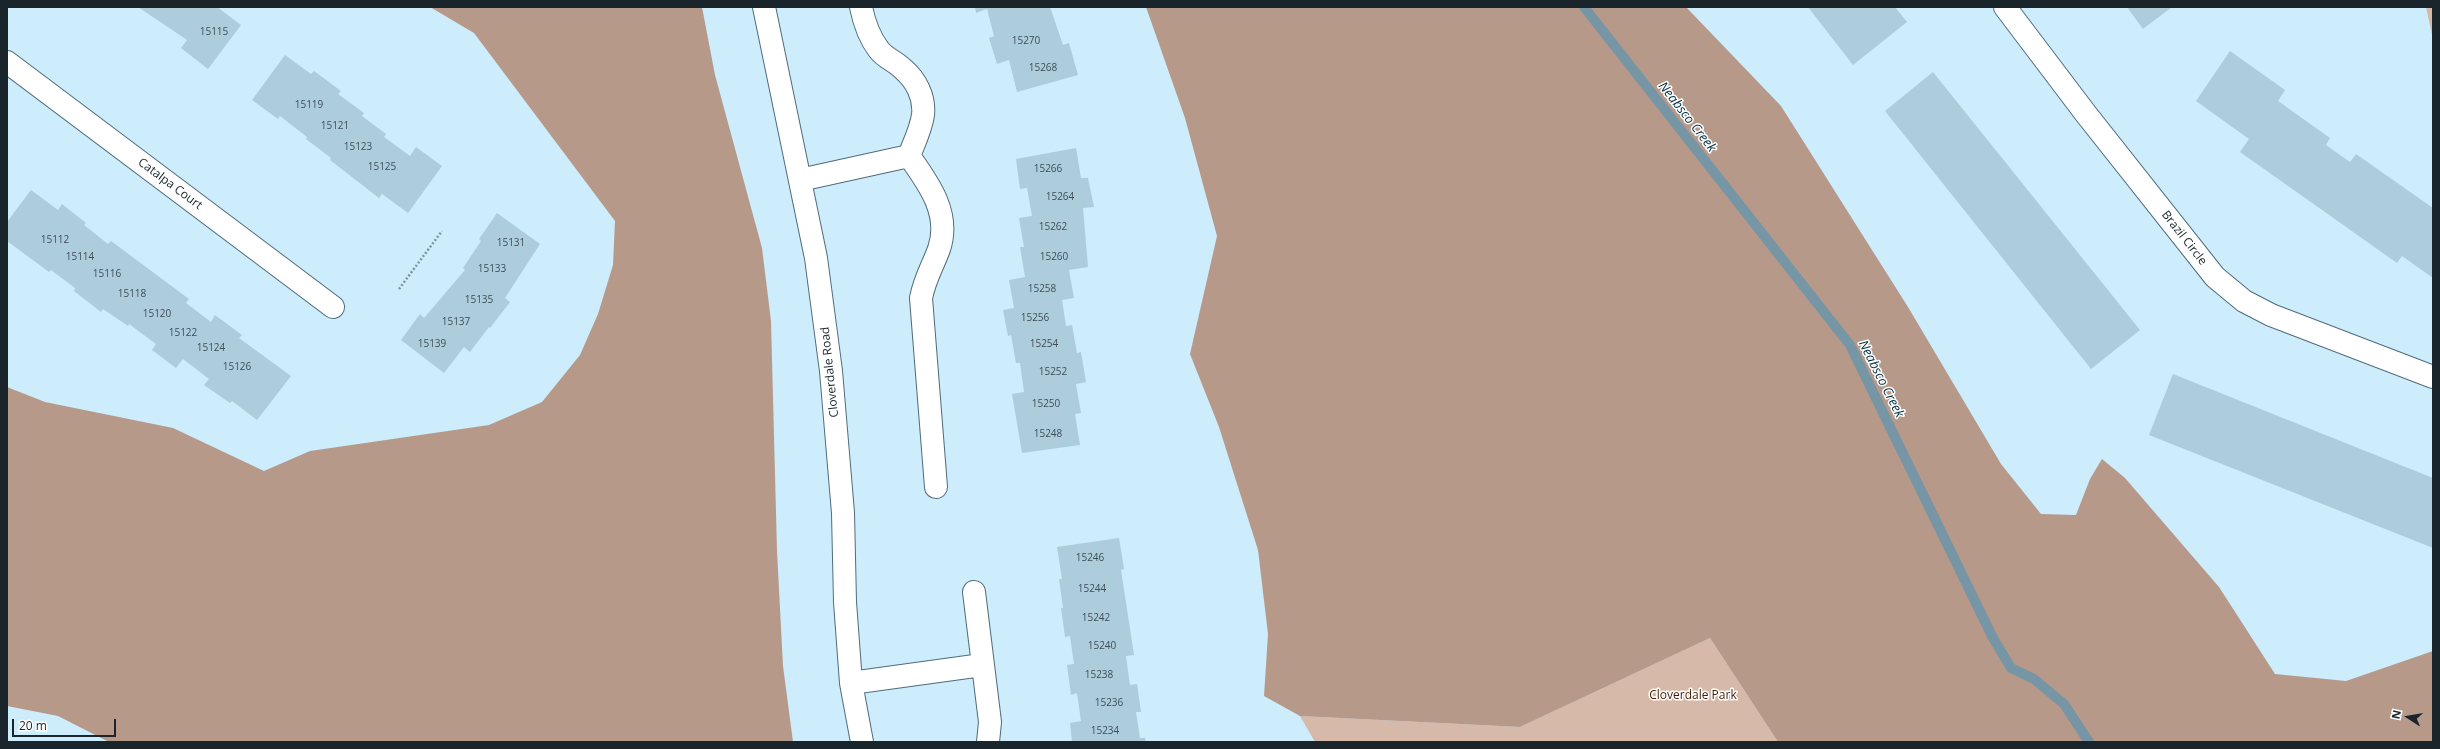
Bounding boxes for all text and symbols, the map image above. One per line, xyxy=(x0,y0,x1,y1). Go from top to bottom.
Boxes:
house number: 15115 xyxy=(200,26,228,38)
house number: 15270 xyxy=(1012,35,1040,47)
house number: 15268 xyxy=(1029,62,1057,74)
water label: Neabsco Creek xyxy=(1655,79,1719,155)
house number: 15119 xyxy=(295,99,323,111)
house number: 15121 xyxy=(321,120,349,132)
house number: 15123 xyxy=(344,141,372,153)
street label: Catalpa Court xyxy=(135,155,205,213)
house number: 15125 xyxy=(368,161,396,173)
house number: 15266 xyxy=(1034,163,1062,175)
house number: 15264 xyxy=(1046,191,1074,203)
street label: Brazil Circle xyxy=(2158,208,2210,268)
house number: 15262 xyxy=(1039,221,1067,233)
house number: 15112 xyxy=(41,234,69,246)
house number: 15131 xyxy=(497,237,525,249)
house number: 15114 xyxy=(66,251,94,263)
house number: 15260 xyxy=(1040,251,1068,263)
house number: 15133 xyxy=(478,263,506,275)
house number: 15116 xyxy=(93,268,121,280)
house number: 15258 xyxy=(1028,283,1056,295)
house number: 15118 xyxy=(118,288,146,300)
house number: 15135 xyxy=(465,294,493,306)
house number: 15120 xyxy=(143,308,171,320)
house number: 15256 xyxy=(1021,312,1049,324)
house number: 15137 xyxy=(442,316,470,328)
street label: Cloverdale Road xyxy=(818,326,842,418)
house number: 15122 xyxy=(169,327,197,339)
house number: 15139 xyxy=(418,338,446,350)
house number: 15254 xyxy=(1030,338,1058,350)
water label: Neabsco Creek xyxy=(1855,338,1907,420)
house number: 15124 xyxy=(197,342,225,354)
house number: 15126 xyxy=(223,361,251,373)
house number: 15252 xyxy=(1039,366,1067,378)
house number: 15250 xyxy=(1032,398,1060,410)
house number: 15248 xyxy=(1034,428,1062,440)
house number: 15246 xyxy=(1076,552,1104,564)
house number: 15244 xyxy=(1078,583,1106,595)
house number: 15242 xyxy=(1082,612,1110,624)
house number: 15240 xyxy=(1088,640,1116,652)
house number: 15238 xyxy=(1085,669,1113,681)
park label: Cloverdale Park xyxy=(1649,689,1737,703)
house number: 15236 xyxy=(1095,697,1123,709)
north arrow xyxy=(2388,697,2428,737)
text: N xyxy=(2388,708,2404,720)
scale bar xyxy=(14,711,118,737)
text: 20 m xyxy=(19,717,47,734)
house number: 15234 xyxy=(1091,725,1119,737)

